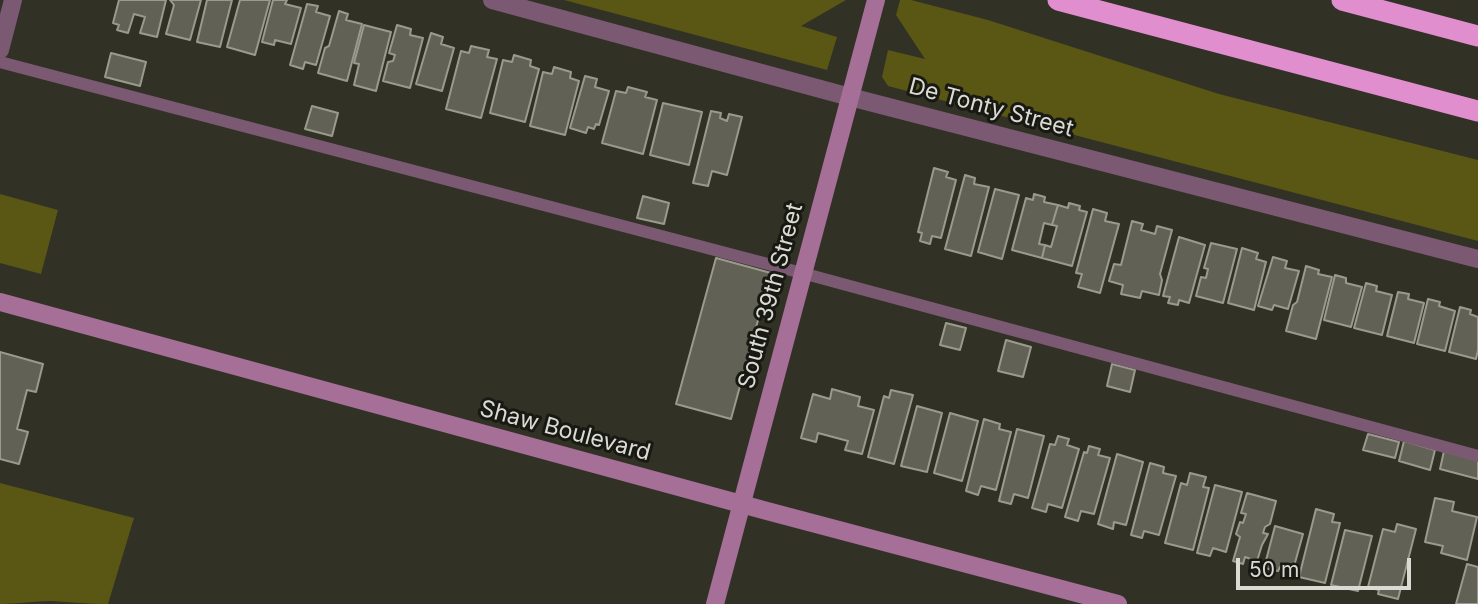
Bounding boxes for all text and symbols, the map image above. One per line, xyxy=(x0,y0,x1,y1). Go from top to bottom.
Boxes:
street label: De Tonty Street xyxy=(906,73,1076,143)
street label: South 39th Street xyxy=(733,200,809,392)
street label: Shaw Boulevard xyxy=(477,395,653,467)
scale bar xyxy=(1240,544,1415,588)
text: 50 m xyxy=(1249,557,1299,582)

